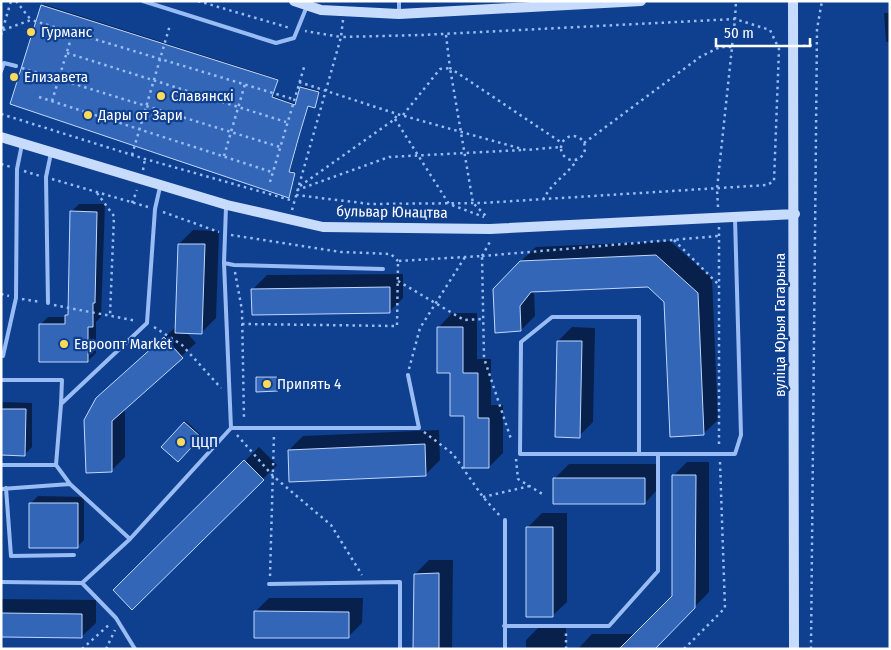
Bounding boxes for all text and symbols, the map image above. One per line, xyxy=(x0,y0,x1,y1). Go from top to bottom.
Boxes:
scale bar xyxy=(716,15,810,47)
place label: Гурманс xyxy=(41,23,93,41)
text: 50 m xyxy=(724,24,754,42)
marker: Гурманс xyxy=(25,26,37,38)
place label: Елизавета xyxy=(24,68,88,86)
marker: Елизавета xyxy=(8,71,20,83)
place label: Славянскі xyxy=(171,87,234,105)
marker: Славянскі xyxy=(155,90,167,102)
place label: Дары от Зари xyxy=(97,106,183,124)
marker: Дары от Зари xyxy=(82,109,94,121)
street label: бульвар Юнацтва xyxy=(336,202,448,222)
street label: вуліца Юрыя Гагарына xyxy=(771,253,789,397)
place label: Евроопт Market xyxy=(74,335,172,353)
marker: Евроопт Market xyxy=(58,338,70,350)
place label: Припять 4 xyxy=(277,375,341,393)
marker: Припять 4 xyxy=(261,378,273,390)
place label: ЦЦП xyxy=(191,433,218,451)
marker: ЦЦП xyxy=(175,436,187,448)

